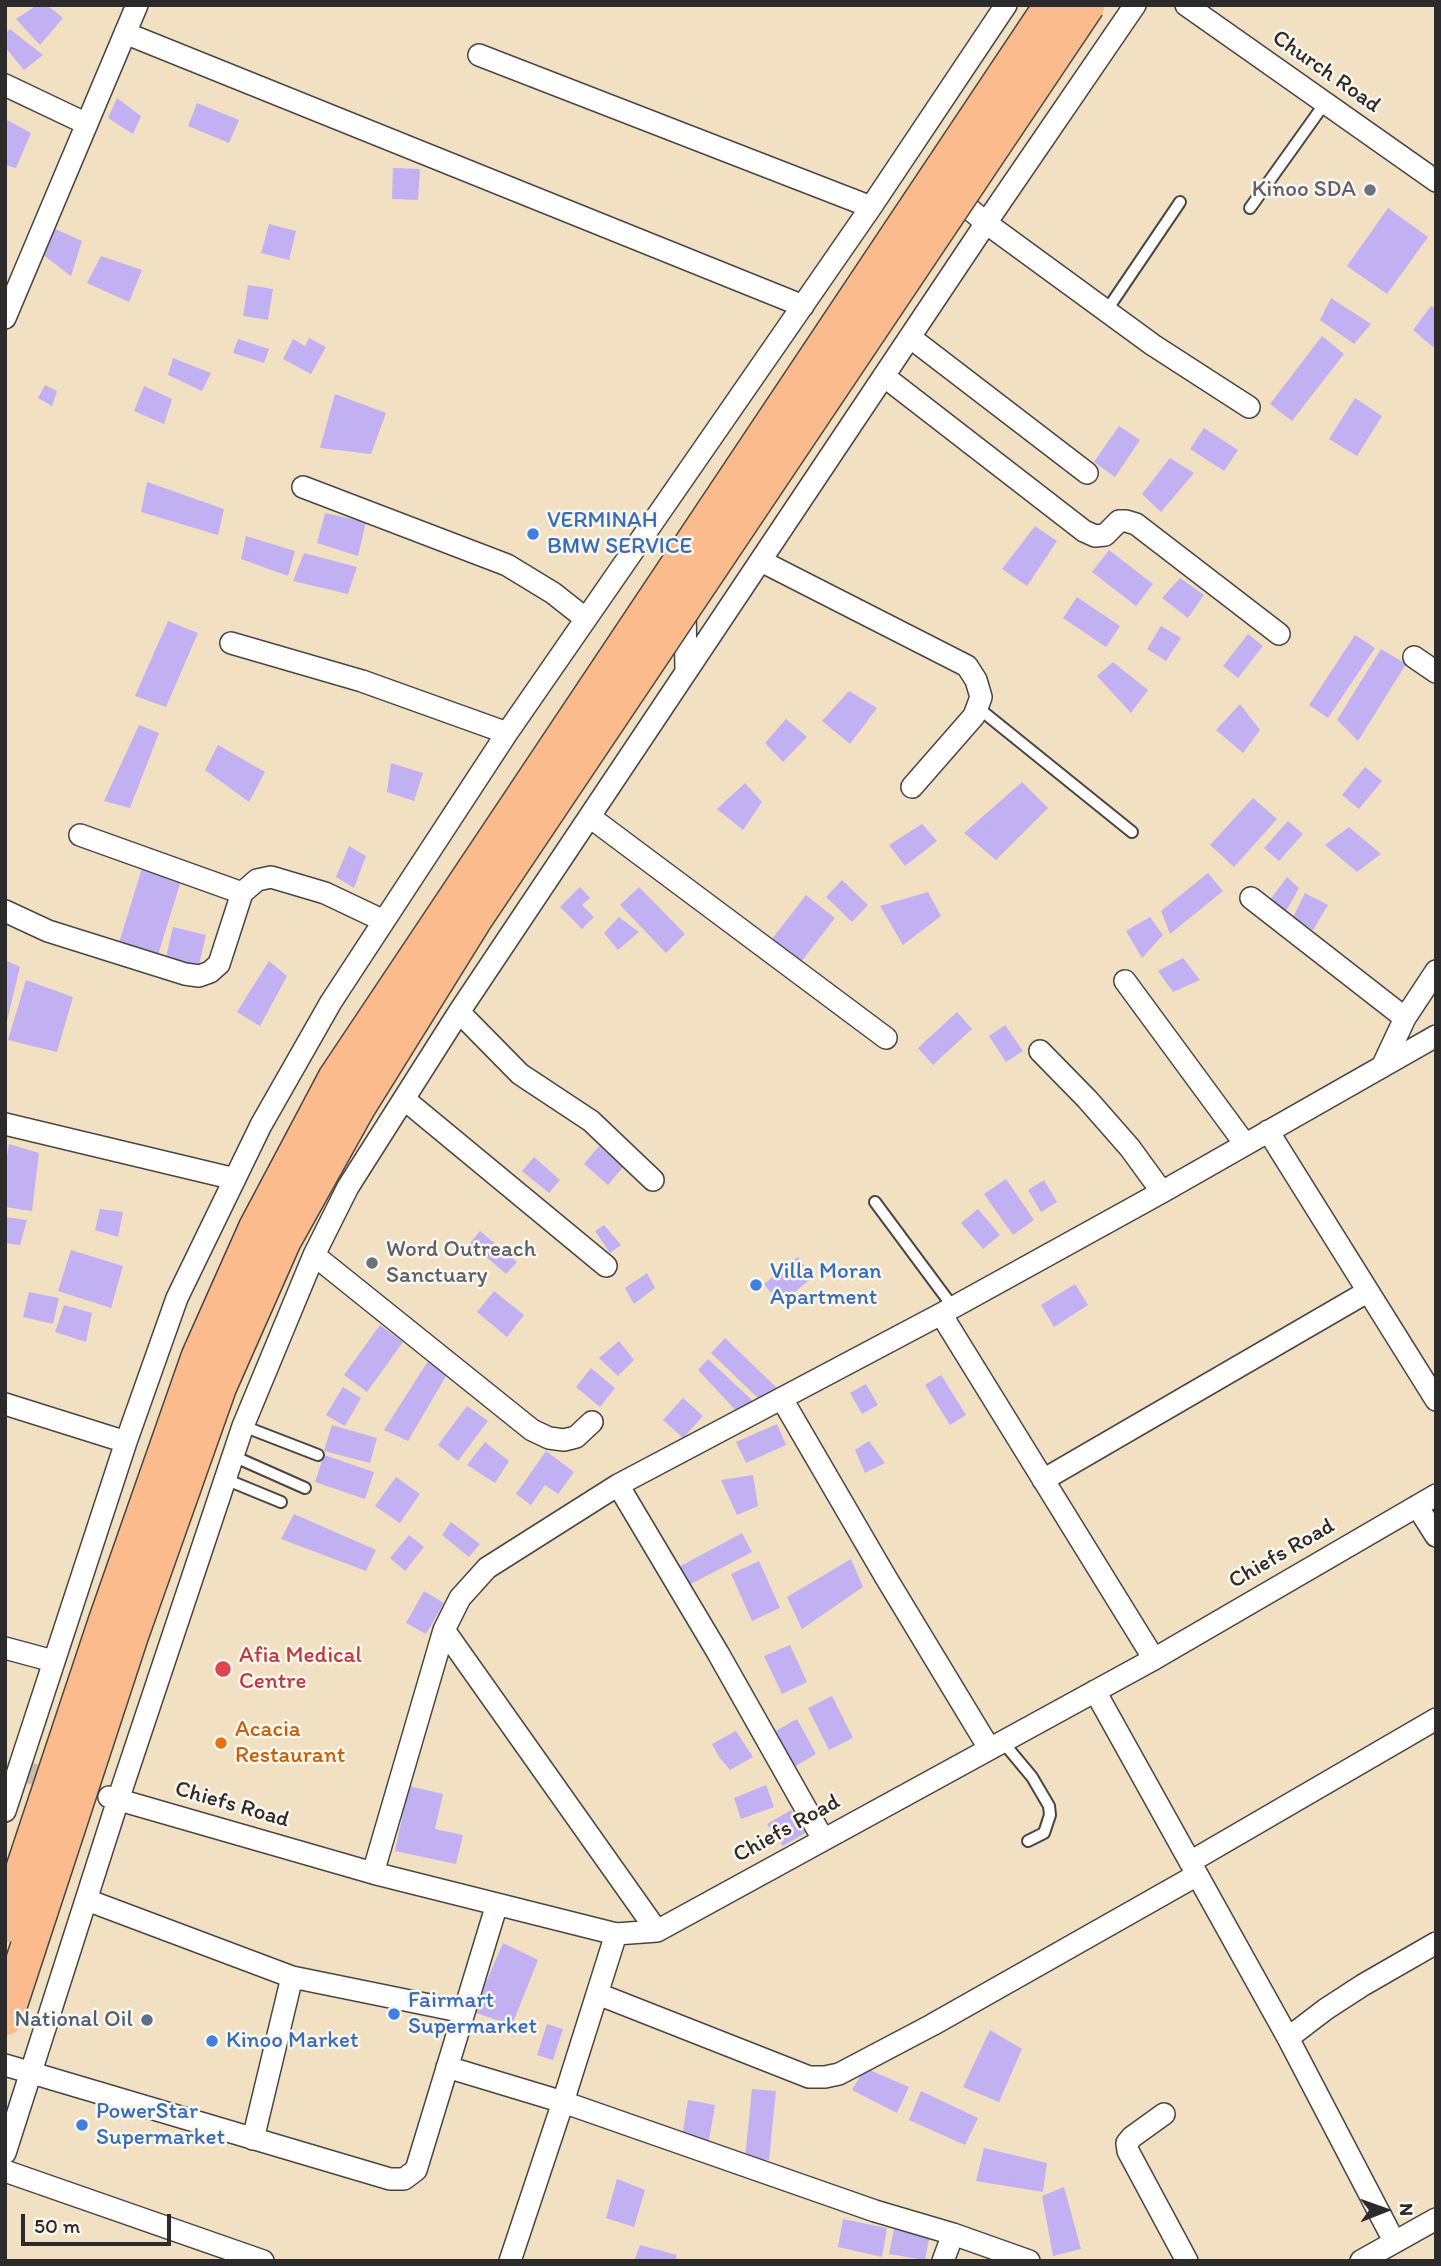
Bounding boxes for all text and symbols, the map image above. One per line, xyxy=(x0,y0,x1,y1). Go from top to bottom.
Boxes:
street label: Church Road xyxy=(1266,24,1386,120)
place label: Kinoo SDA xyxy=(1252,176,1356,204)
marker: Kinoo SDA xyxy=(1362,182,1378,198)
place label: VERMINAH BMW SERVICE xyxy=(547,507,692,561)
marker: VERMINAH BMW SERVICE xyxy=(525,526,541,542)
place label: Word Outreach Sanctuary xyxy=(386,1236,536,1290)
marker: Word Outreach Sanctuary xyxy=(364,1255,380,1271)
place label: Villa Moran Apartment xyxy=(770,1258,882,1312)
marker: Villa Moran Apartment xyxy=(748,1277,764,1293)
street label: Chiefs Road xyxy=(1224,1513,1340,1595)
place label: Afia Medical Centre xyxy=(239,1642,362,1696)
marker: Afia Medical Centre xyxy=(213,1659,233,1679)
place label: Acacia Restaurant xyxy=(235,1716,345,1770)
marker: Acacia Restaurant xyxy=(213,1735,229,1751)
street label: Chiefs Road xyxy=(172,1776,292,1834)
street label: Chiefs Road xyxy=(729,1788,845,1870)
place label: Fairmart Supermarket xyxy=(408,1987,537,2041)
place label: National Oil xyxy=(14,2006,133,2034)
marker: Fairmart Supermarket xyxy=(386,2006,402,2022)
marker: National Oil xyxy=(139,2012,155,2028)
place label: Kinoo Market xyxy=(226,2027,359,2055)
marker: Kinoo Market xyxy=(204,2033,220,2049)
place label: PowerStar Supermarket xyxy=(96,2098,225,2152)
marker: PowerStar Supermarket xyxy=(74,2117,90,2133)
north arrow xyxy=(1350,2175,1420,2245)
scale bar xyxy=(24,2200,175,2244)
text: N xyxy=(1395,2203,1418,2216)
text: 50 m xyxy=(34,2213,80,2238)

